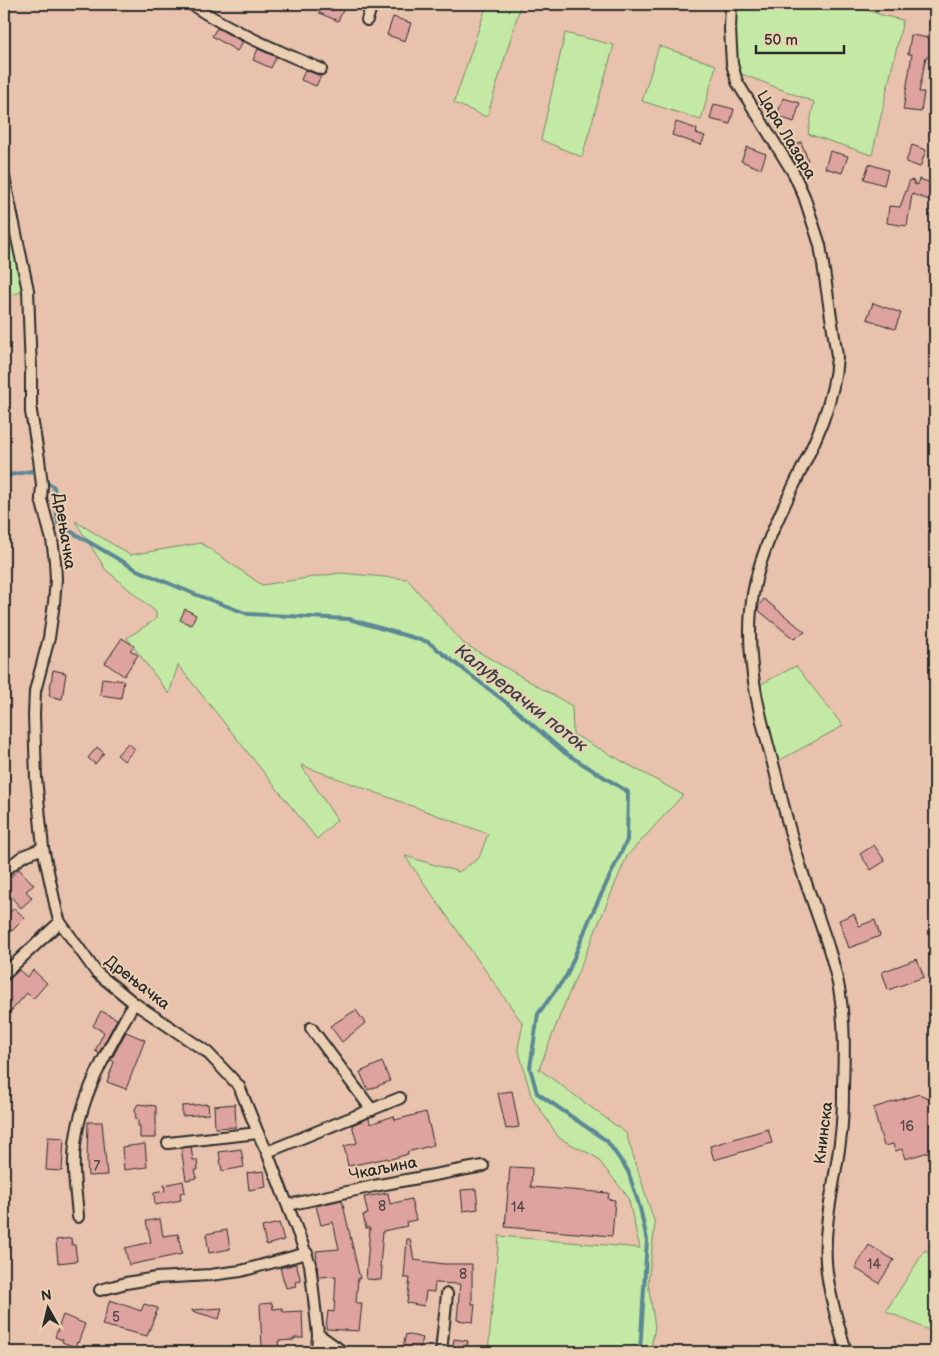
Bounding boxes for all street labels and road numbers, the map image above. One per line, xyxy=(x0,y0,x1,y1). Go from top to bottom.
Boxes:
street label: Цара Лазара xyxy=(752,87,820,183)
street label: Дрењачка xyxy=(49,491,80,571)
street label: Дрењачка xyxy=(101,952,174,1015)
street label: Книнска xyxy=(811,1100,837,1165)
street label: Чкаљина xyxy=(347,1153,419,1185)

